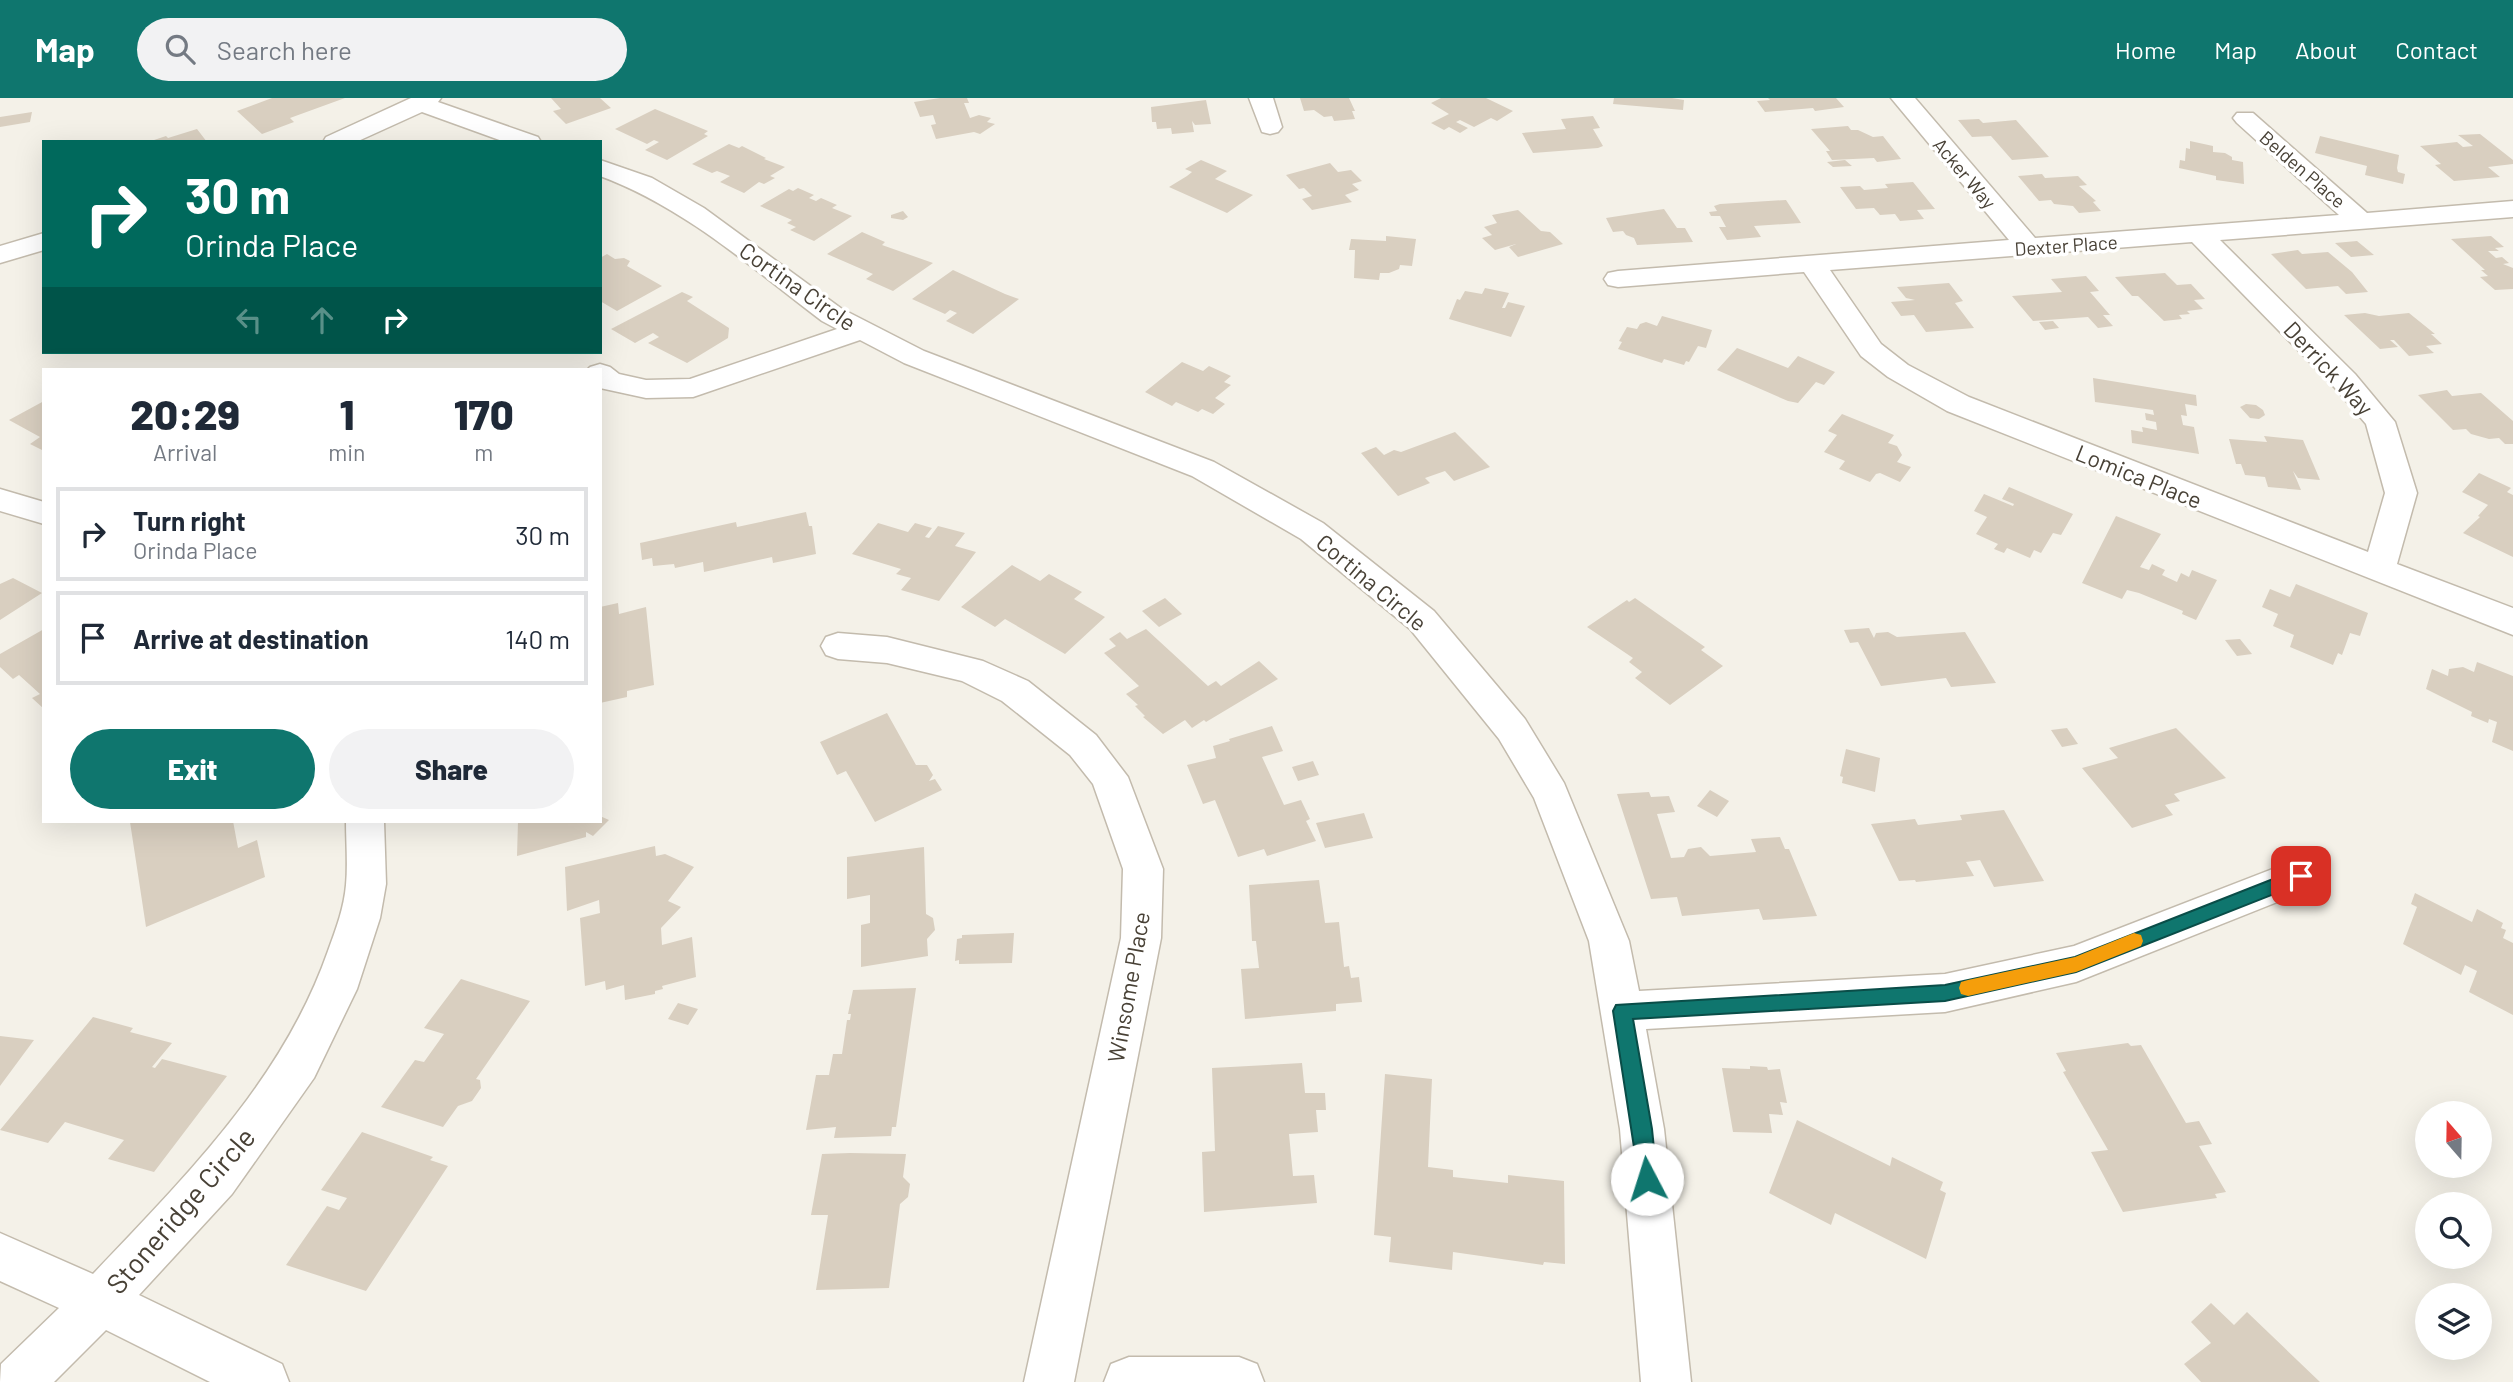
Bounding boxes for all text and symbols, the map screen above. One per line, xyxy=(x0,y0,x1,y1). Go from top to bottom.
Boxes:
search box xyxy=(137,18,627,81)
text: Map xyxy=(35,29,95,69)
icon: search xyxy=(161,30,199,68)
text: Search here xyxy=(217,34,352,65)
text: Home xyxy=(2115,35,2176,64)
text: Map xyxy=(2214,35,2257,64)
text: About xyxy=(2295,35,2357,64)
text: Contact xyxy=(2395,35,2478,64)
street label: Belden Place xyxy=(2255,125,2351,213)
street label: Acker Way xyxy=(1929,133,2001,213)
text: 30 m xyxy=(185,165,290,224)
icon: right xyxy=(70,168,161,259)
text: Orinda Place xyxy=(185,225,358,263)
street label: Dexter Place xyxy=(2014,230,2118,260)
street label: Cortina Circle xyxy=(734,236,862,336)
icon: left xyxy=(230,301,268,339)
icon: ahead xyxy=(303,301,341,339)
icon: right xyxy=(376,301,414,339)
street label: Derrick Way xyxy=(2278,315,2380,421)
text: 20:29 xyxy=(130,388,240,438)
text: 1 xyxy=(339,388,354,438)
text: 170 xyxy=(454,388,514,438)
text: Arrival xyxy=(153,438,217,466)
text: min xyxy=(328,438,366,466)
text: m xyxy=(474,438,493,466)
street label: Lomica Place xyxy=(2072,438,2206,514)
text: Turn right xyxy=(133,505,246,536)
icon: right xyxy=(74,515,112,553)
text: 30 m xyxy=(515,519,570,550)
street label: Cortina Circle xyxy=(1311,528,1433,636)
text: Orinda Place xyxy=(133,536,258,564)
icon: arrive xyxy=(74,619,112,657)
text: Arrive at destination xyxy=(133,623,369,654)
text: 140 m xyxy=(505,623,570,654)
button: Exit xyxy=(70,729,315,809)
button: Share xyxy=(329,729,574,809)
pin xyxy=(2271,846,2331,906)
icon: arrive xyxy=(2282,857,2320,895)
street label: Winsome Place xyxy=(1101,909,1155,1065)
north arrow xyxy=(2415,1101,2492,1178)
map controls xyxy=(2415,1101,2492,1360)
street label: Stoneridge Circle xyxy=(98,1120,262,1300)
position arrow xyxy=(1610,1142,1684,1216)
button: search xyxy=(2415,1192,2492,1269)
button: layers xyxy=(2415,1283,2492,1360)

